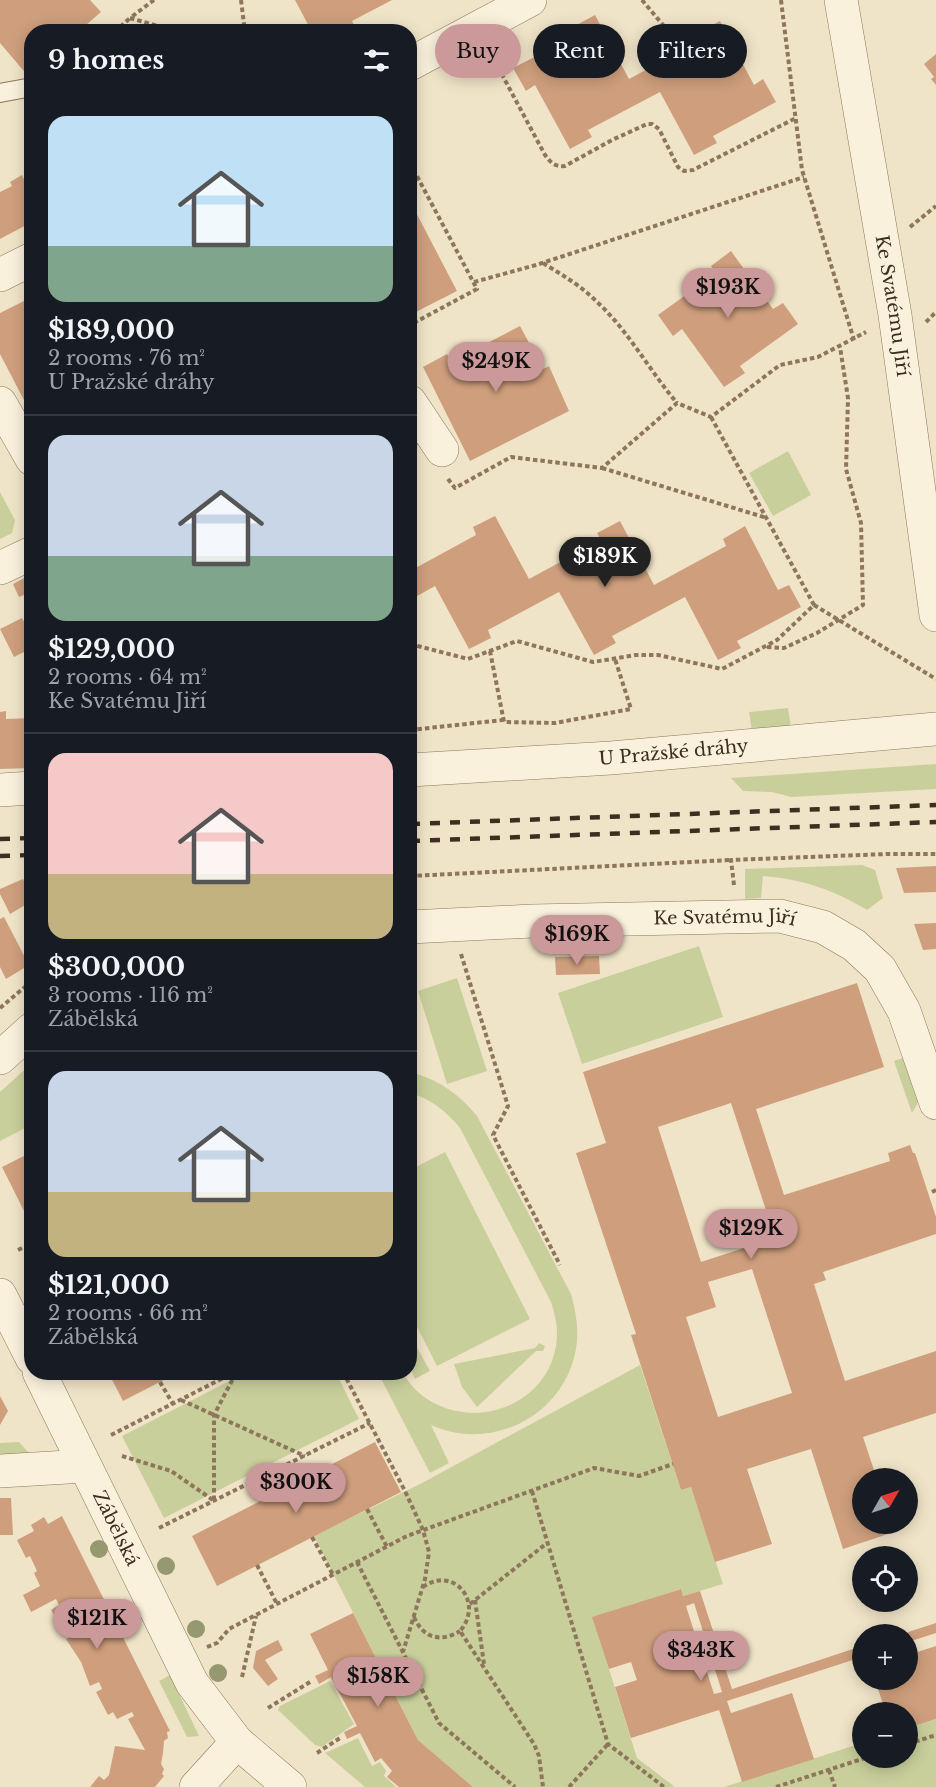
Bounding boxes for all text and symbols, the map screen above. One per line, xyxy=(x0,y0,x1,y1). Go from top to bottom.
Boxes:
chip: Buy xyxy=(435,24,521,78)
chip: Rent xyxy=(533,24,625,78)
chip: Filters xyxy=(637,24,747,78)
text: 9 homes xyxy=(48,44,164,76)
icon: filters xyxy=(360,44,393,77)
icon: home xyxy=(167,155,275,263)
street label: Ke Svatému Jiří xyxy=(870,233,914,379)
pin: $193K xyxy=(686,268,770,319)
text: $193K xyxy=(696,275,760,299)
text: $189,000 xyxy=(48,314,175,346)
pin: $249K xyxy=(454,342,538,393)
text: 2 rooms · 76 m² xyxy=(48,346,205,370)
text: $249K xyxy=(461,349,531,373)
text: U Pražské dráhy xyxy=(48,370,215,394)
icon: home xyxy=(167,474,275,582)
pin: $189K xyxy=(563,537,647,588)
text: $189K xyxy=(573,544,637,568)
text: $129,000 xyxy=(48,633,175,665)
text: 2 rooms · 64 m² xyxy=(48,665,207,689)
text: Ke Svatému Jiří xyxy=(48,689,206,713)
street label: U Pražské dráhy xyxy=(598,735,750,770)
icon: home xyxy=(167,792,275,900)
street label: Ke Svatému Jiří xyxy=(653,905,799,931)
pin: $169K xyxy=(535,915,619,966)
text: $169K xyxy=(545,922,610,946)
text: $300,000 xyxy=(48,951,185,983)
text: 3 rooms · 116 m² xyxy=(48,983,213,1007)
text: Zábělská xyxy=(48,1007,138,1031)
icon: home xyxy=(167,1110,275,1218)
pin: $129K xyxy=(709,1209,793,1260)
text: $129K xyxy=(719,1216,783,1240)
text: $121,000 xyxy=(48,1269,170,1301)
text: 2 rooms · 66 m² xyxy=(48,1301,208,1325)
text: Zábělská xyxy=(48,1325,138,1349)
pin: $300K xyxy=(254,1463,338,1514)
north arrow xyxy=(852,1468,918,1534)
map controls xyxy=(852,1468,918,1768)
text: $300K xyxy=(260,1470,332,1494)
street label: Zábělská xyxy=(88,1487,144,1569)
button: locate xyxy=(852,1546,918,1612)
pin: $121K xyxy=(55,1599,139,1650)
text: $121K xyxy=(67,1606,127,1630)
button: + xyxy=(852,1624,918,1690)
pin: $343K xyxy=(659,1631,743,1682)
text: $343K xyxy=(667,1638,735,1662)
pin: $158K xyxy=(336,1657,420,1708)
text: $158K xyxy=(347,1664,409,1688)
button: − xyxy=(852,1702,918,1768)

